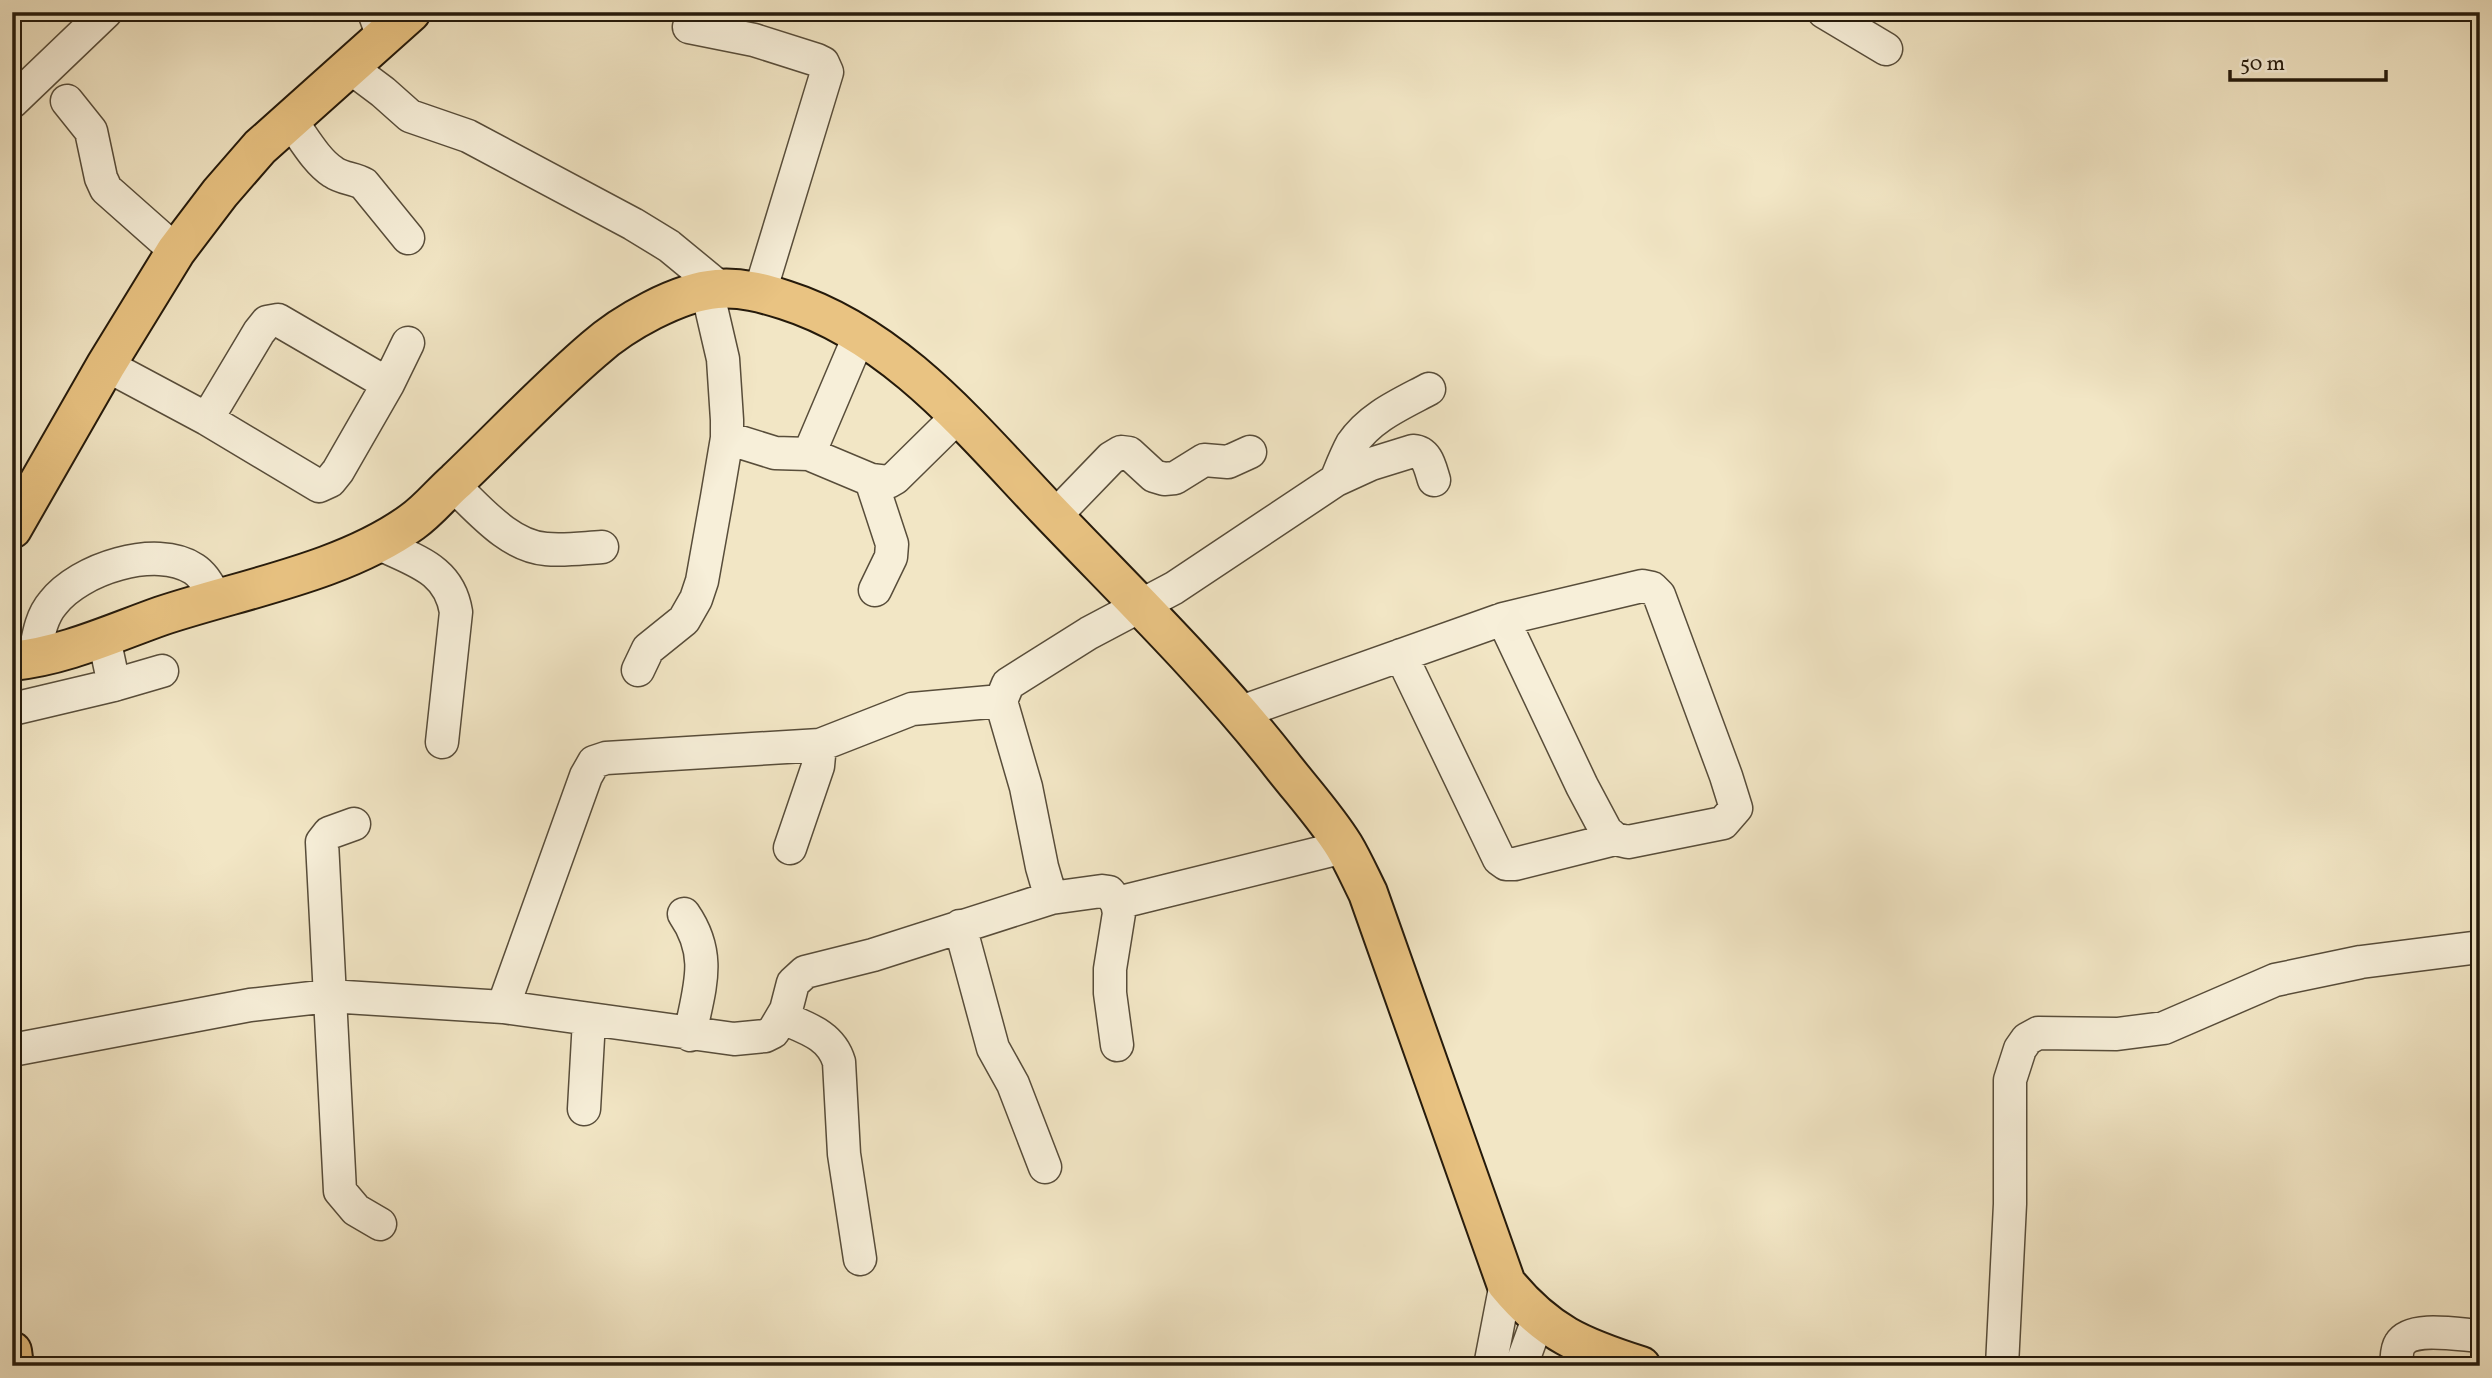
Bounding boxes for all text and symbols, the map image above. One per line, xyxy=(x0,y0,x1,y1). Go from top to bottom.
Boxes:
scale bar xyxy=(2230,38,2385,82)
text: 50 m xyxy=(2240,50,2285,79)

